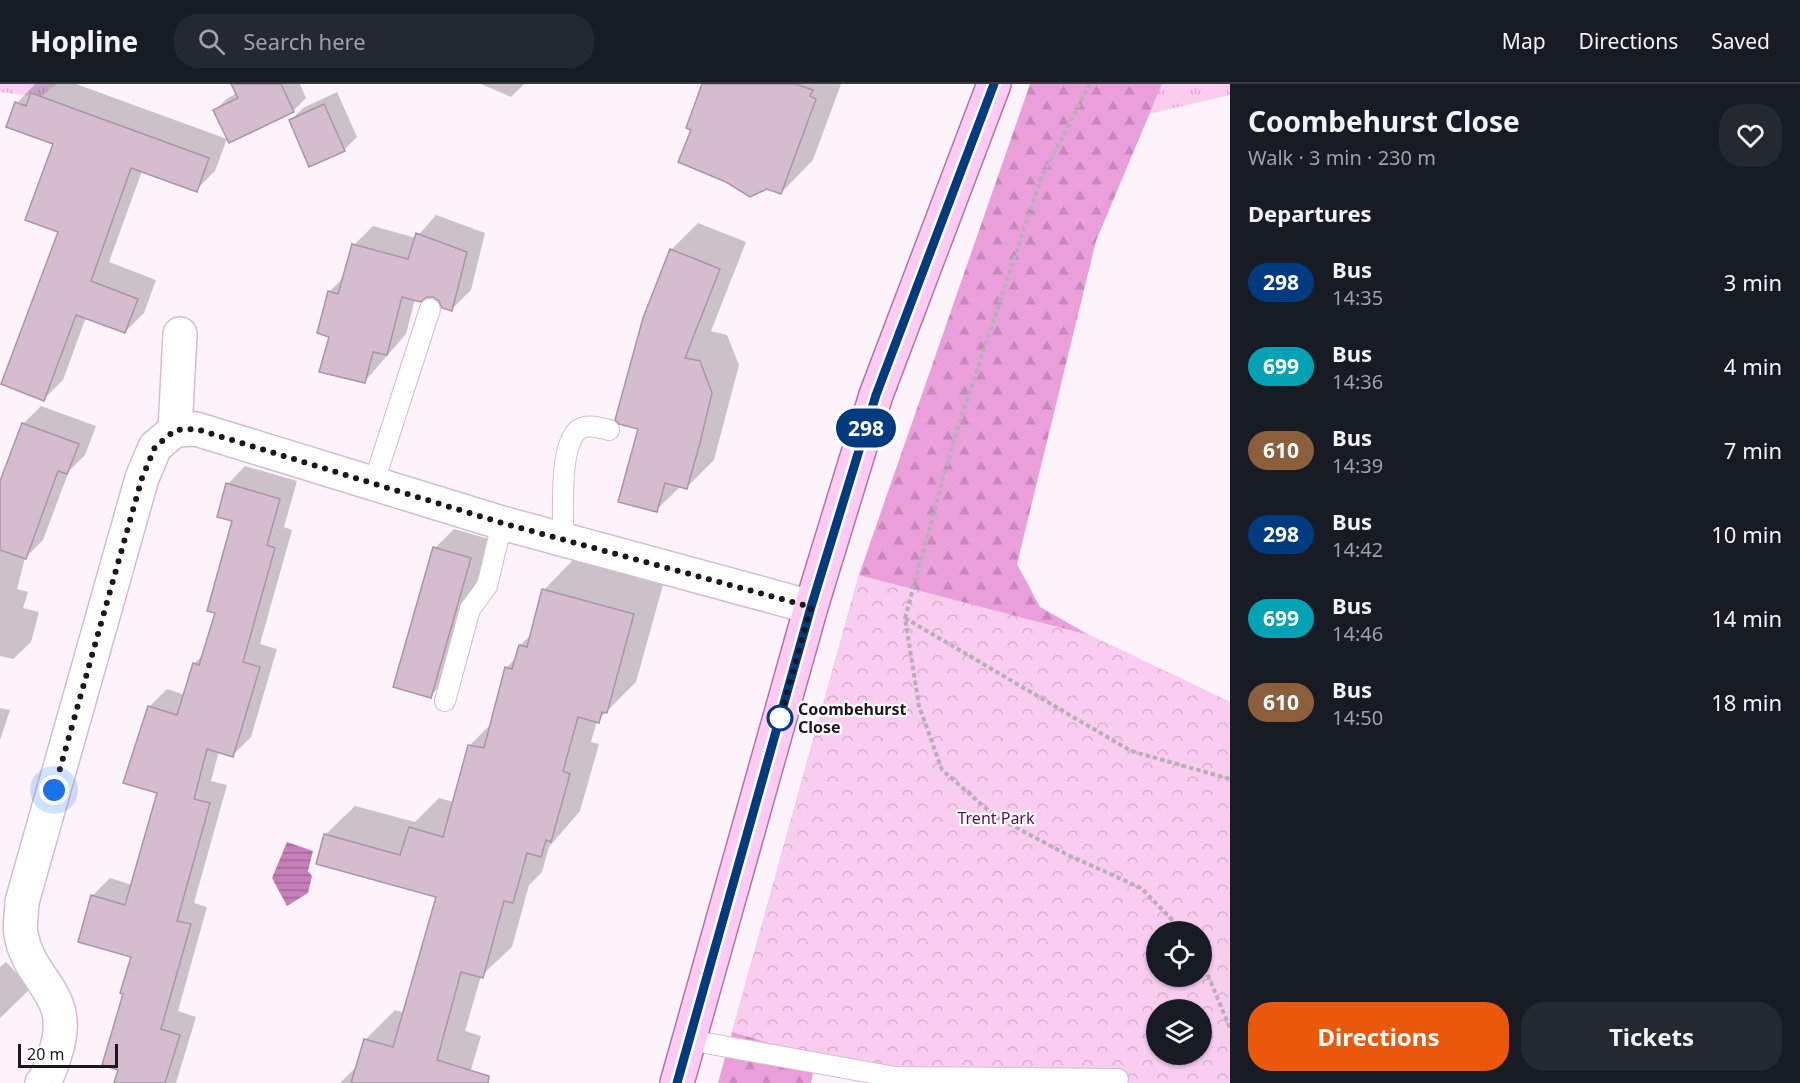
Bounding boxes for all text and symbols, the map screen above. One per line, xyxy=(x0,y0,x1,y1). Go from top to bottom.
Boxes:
search box xyxy=(174,14,594,68)
text: Hopline xyxy=(30,22,138,60)
icon: search xyxy=(195,25,228,58)
text: Search here xyxy=(243,26,366,56)
text: Map xyxy=(1502,27,1546,55)
text: Directions xyxy=(1579,27,1678,55)
text: Saved xyxy=(1711,27,1770,55)
text: Coombehurst Close xyxy=(1248,102,1520,140)
button: heart xyxy=(1719,104,1782,167)
text: Walk · 3 min · 230 m xyxy=(1248,144,1436,171)
text: Departures xyxy=(1248,198,1372,228)
text: Bus xyxy=(1332,254,1372,284)
text: 3 min xyxy=(1724,267,1782,297)
text: 298 xyxy=(1263,268,1299,296)
text: 14:35 xyxy=(1332,284,1383,311)
text: Bus xyxy=(1332,338,1372,368)
text: 4 min xyxy=(1724,351,1782,381)
text: 699 xyxy=(1263,352,1299,380)
text: 14:36 xyxy=(1332,368,1383,395)
line badge: 298 xyxy=(832,408,900,448)
text: 298 xyxy=(848,414,884,442)
text: Bus xyxy=(1332,422,1372,452)
text: 7 min xyxy=(1724,435,1782,465)
text: 610 xyxy=(1263,436,1299,464)
text: 14:39 xyxy=(1332,452,1383,479)
text: Bus xyxy=(1332,506,1372,536)
text: 10 min xyxy=(1711,519,1782,549)
text: 298 xyxy=(1263,520,1299,548)
text: 14:42 xyxy=(1332,536,1383,563)
text: Bus xyxy=(1332,590,1372,620)
text: 14 min xyxy=(1711,603,1782,633)
text: 699 xyxy=(1263,604,1299,632)
text: 14:46 xyxy=(1332,620,1383,647)
text: Bus xyxy=(1332,674,1372,704)
text: 18 min xyxy=(1711,687,1782,717)
text: 610 xyxy=(1263,688,1299,716)
place label: Coombehurst Close xyxy=(798,698,907,738)
text: 14:50 xyxy=(1332,704,1383,731)
marker: Coombehurst Close xyxy=(767,705,793,731)
your location xyxy=(39,775,69,805)
park label: Trent Park xyxy=(957,807,1035,829)
map controls xyxy=(1146,921,1212,1065)
button: locate xyxy=(1146,921,1212,987)
button: layers xyxy=(1146,999,1212,1065)
button: Directions xyxy=(1248,1002,1509,1071)
button: Tickets xyxy=(1521,1002,1782,1071)
scale bar xyxy=(18,1041,118,1068)
text: 20 m xyxy=(27,1043,64,1065)

